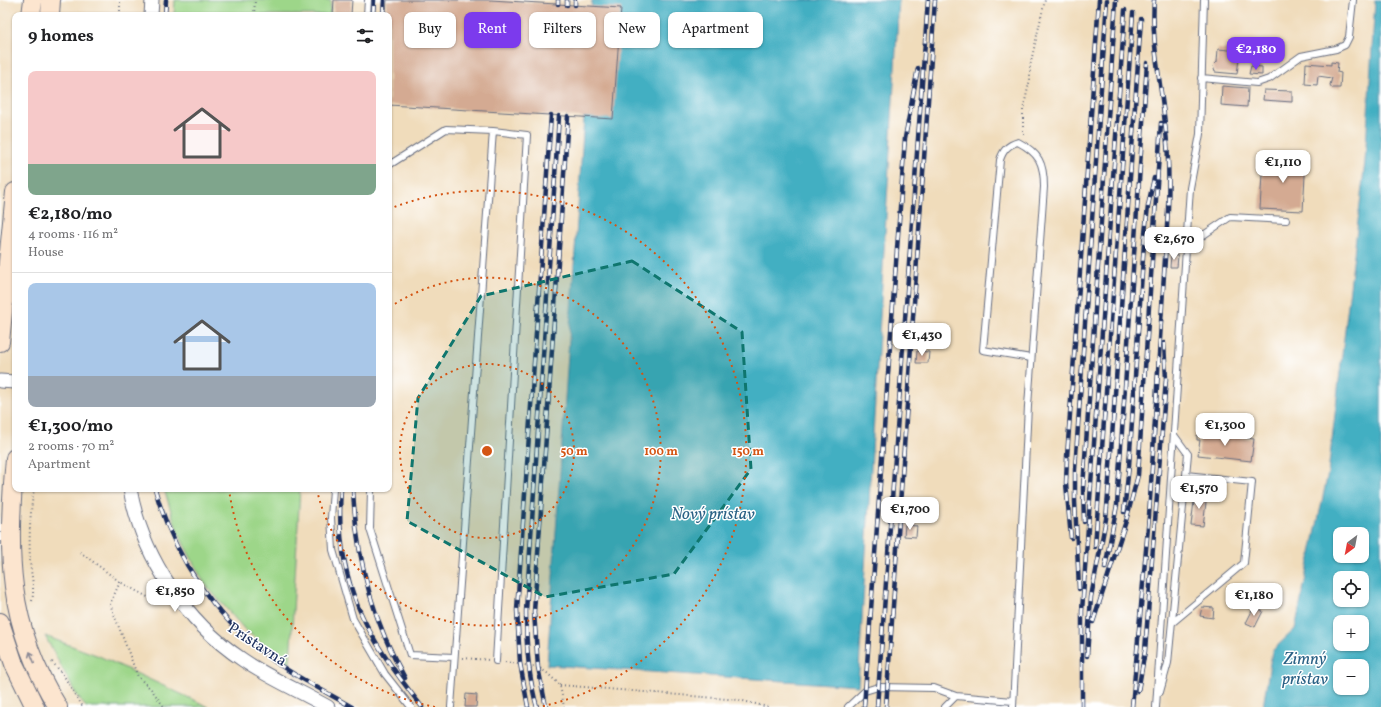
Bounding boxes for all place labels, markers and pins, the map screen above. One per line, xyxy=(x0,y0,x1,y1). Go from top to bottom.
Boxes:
pin: €2,180 xyxy=(1223,37,1289,71)
pin: €1,110 xyxy=(1250,150,1316,184)
pin: €2,670 xyxy=(1141,227,1207,261)
pin: €1,430 xyxy=(889,323,955,357)
pin: €1,300 xyxy=(1192,413,1258,447)
centre of rings xyxy=(480,444,494,458)
pin: €1,570 xyxy=(1166,476,1232,510)
pin: €1,700 xyxy=(877,497,943,531)
pin: €1,850 xyxy=(142,579,208,613)
pin: €1,180 xyxy=(1221,583,1287,617)

